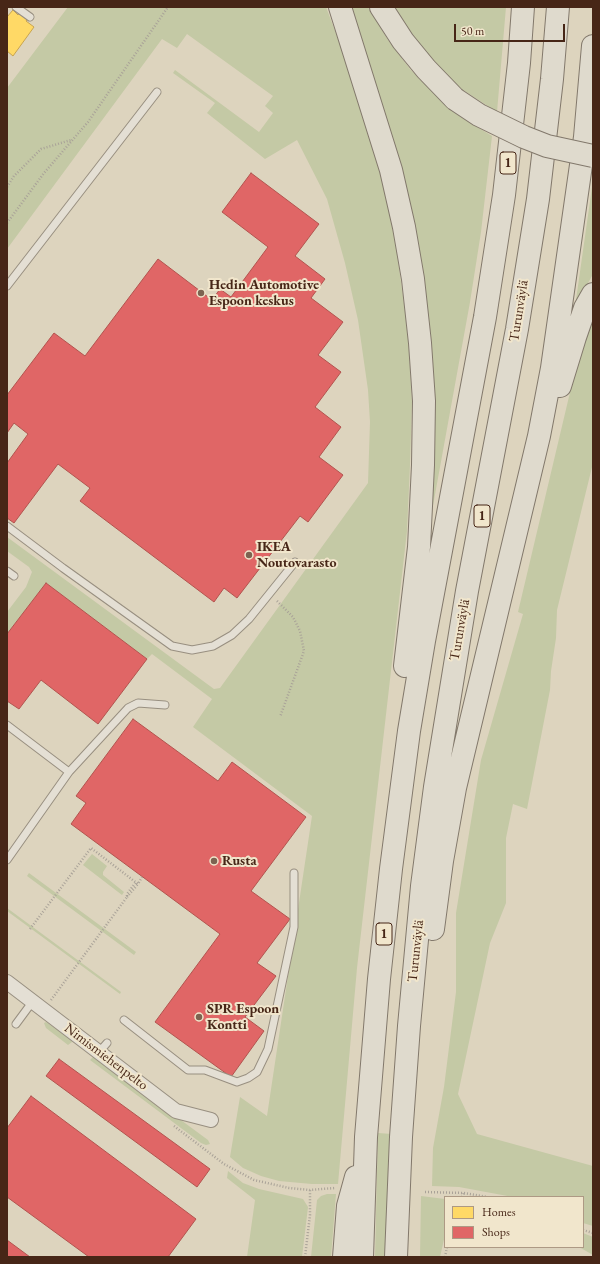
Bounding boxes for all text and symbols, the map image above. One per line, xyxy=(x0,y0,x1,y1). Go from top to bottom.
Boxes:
scale bar xyxy=(456,16,567,42)
text: 50 m xyxy=(461,23,484,39)
road number: 1 xyxy=(500,152,516,174)
place label: Hedin Automotive Espoon keskus xyxy=(209,277,319,310)
street label: Turunväylä xyxy=(506,279,532,343)
marker: Hedin Automotive Espoon keskus xyxy=(196,288,206,298)
road number: 1 xyxy=(474,505,490,527)
place label: IKEA Noutovarasto xyxy=(257,539,337,572)
marker: IKEA Noutovarasto xyxy=(244,550,254,560)
street label: Turunväylä xyxy=(446,598,474,662)
place label: Rusta xyxy=(222,853,257,869)
marker: Rusta xyxy=(209,856,219,866)
street label: Turunväylä xyxy=(404,919,428,983)
road number: 1 xyxy=(376,923,392,945)
place label: SPR Espoon Kontti xyxy=(207,1001,279,1034)
marker: SPR Espoon Kontti xyxy=(194,1012,204,1022)
street label: Nimismiehenpelto xyxy=(61,1020,151,1094)
legend xyxy=(444,1196,584,1248)
text: Homes xyxy=(482,1204,516,1220)
text: Shops xyxy=(482,1224,510,1240)

